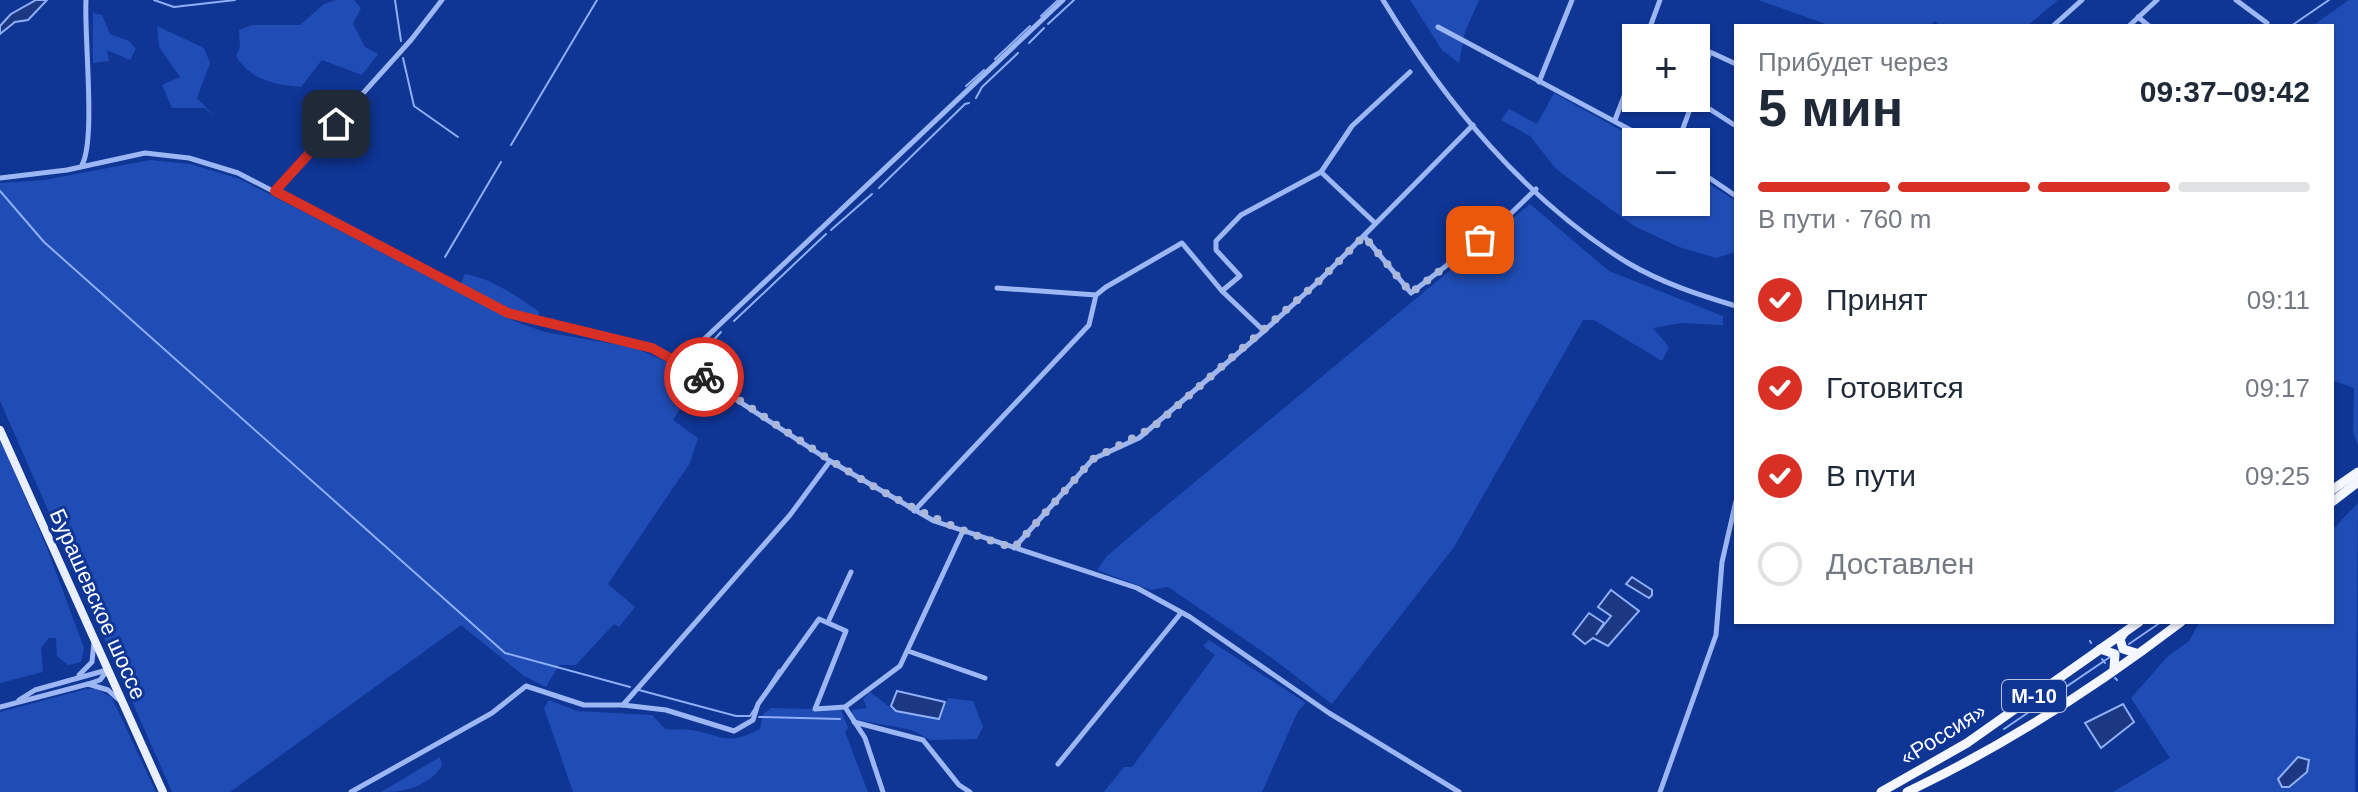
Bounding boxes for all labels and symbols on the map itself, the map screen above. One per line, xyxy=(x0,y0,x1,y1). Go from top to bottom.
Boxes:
pin xyxy=(302,90,370,158)
pin xyxy=(1446,206,1514,274)
courier xyxy=(664,337,744,417)
street label: Бурашевское шоссе xyxy=(45,505,151,703)
road number: М-10 xyxy=(2002,680,2066,712)
street label: «Россия» xyxy=(1895,698,1991,770)

